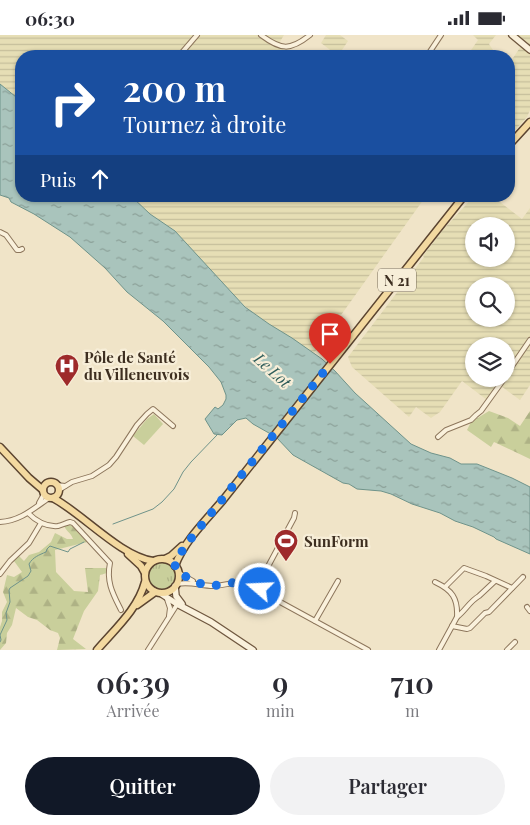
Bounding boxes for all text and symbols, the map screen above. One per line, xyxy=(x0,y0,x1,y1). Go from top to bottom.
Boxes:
text: 06:30 xyxy=(25,5,75,31)
text: 200 m xyxy=(123,64,226,111)
icon: right xyxy=(40,70,105,135)
text: Tournez à droite xyxy=(123,109,286,139)
icon: ahead xyxy=(86,165,114,193)
text: Puis xyxy=(40,166,76,192)
map controls xyxy=(465,217,515,387)
button: sound xyxy=(465,217,515,267)
road number: N 21 xyxy=(378,269,416,291)
button: search xyxy=(465,277,515,327)
pin xyxy=(309,313,351,364)
icon: arrive xyxy=(316,320,344,348)
button: layers xyxy=(465,337,515,387)
place label: Pôle de Santé du Villeneuvois xyxy=(84,347,189,384)
water label: Le Lot xyxy=(249,347,296,393)
hospital icon: Pôle de Santé du Villeneuvois xyxy=(54,353,80,387)
sports icon: SunForm xyxy=(273,528,299,562)
place label: SunForm xyxy=(304,531,369,551)
position arrow xyxy=(233,562,285,614)
text: 06:39 xyxy=(96,662,170,702)
text: 9 xyxy=(272,662,288,702)
text: 710 xyxy=(391,662,434,702)
text: Arrivée xyxy=(107,700,160,721)
text: min xyxy=(266,700,295,721)
text: m xyxy=(405,700,419,721)
button: Quitter xyxy=(25,757,260,815)
button: Partager xyxy=(270,757,505,815)

